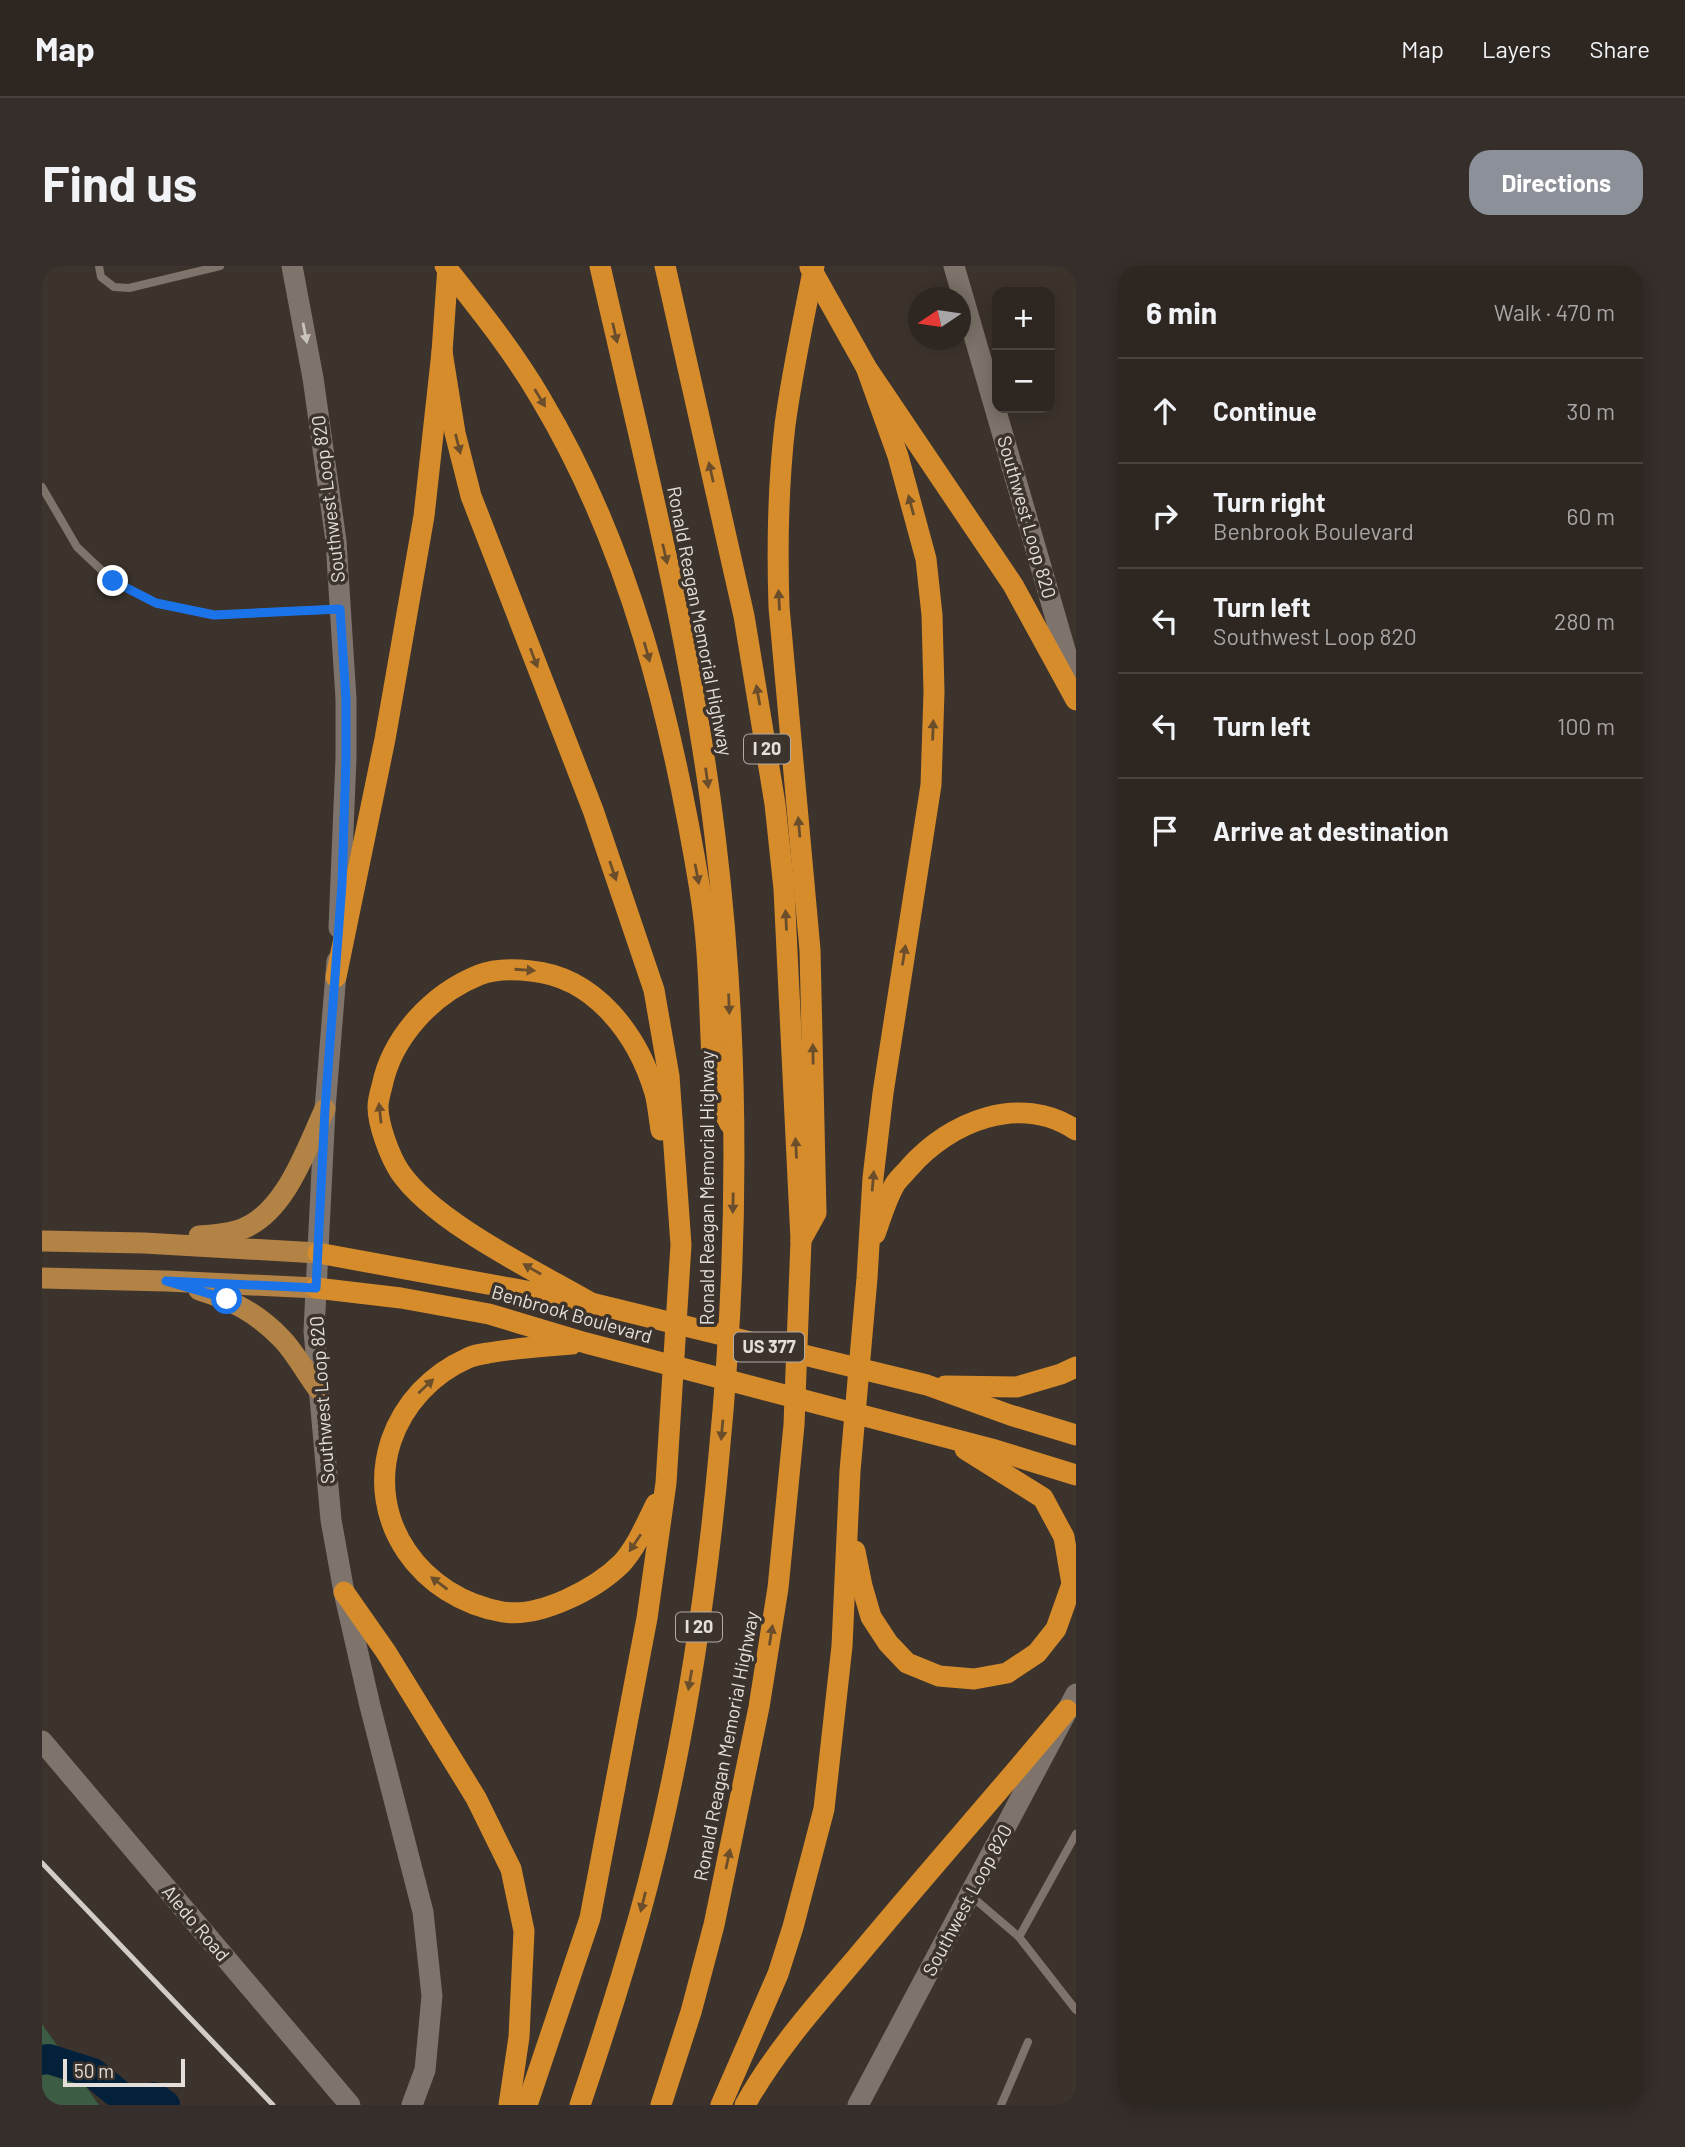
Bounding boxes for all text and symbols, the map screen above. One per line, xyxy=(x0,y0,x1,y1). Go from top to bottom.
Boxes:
text: Map xyxy=(35,28,95,68)
text: Map xyxy=(1401,34,1444,63)
text: Layers xyxy=(1482,34,1551,63)
text: Share xyxy=(1589,34,1650,63)
button: Directions xyxy=(1469,150,1643,215)
text: Find us xyxy=(42,153,197,212)
north arrow xyxy=(908,287,971,350)
map controls xyxy=(992,287,1055,413)
button: + xyxy=(992,287,1055,350)
text: 6 min xyxy=(1146,294,1217,330)
text: Walk · 470 m xyxy=(1494,298,1615,326)
one-way arrow xyxy=(300,322,311,344)
one-way arrow xyxy=(609,322,620,344)
button: − xyxy=(992,350,1055,413)
one-way arrow xyxy=(534,388,547,407)
icon: ahead xyxy=(1146,392,1184,430)
text: Continue xyxy=(1213,395,1317,426)
text: 30 m xyxy=(1567,397,1615,425)
street label: Southwest Loop 820 xyxy=(306,414,349,584)
street label: Southwest Loop 820 xyxy=(993,433,1062,601)
one-way arrow xyxy=(453,434,463,455)
one-way arrow xyxy=(705,461,716,483)
street label: Ronald Reagan Memorial Highway xyxy=(663,484,738,758)
text: Turn right xyxy=(1213,486,1326,517)
one-way arrow xyxy=(906,494,916,515)
icon: right xyxy=(1146,497,1184,535)
text: 60 m xyxy=(1567,502,1615,530)
text: Benbrook Boulevard xyxy=(1213,517,1414,545)
one-way arrow xyxy=(660,543,671,565)
route end xyxy=(97,565,128,596)
one-way arrow xyxy=(773,589,784,611)
text: Turn left xyxy=(1213,591,1311,622)
icon: left xyxy=(1146,602,1184,640)
text: 280 m xyxy=(1554,607,1615,635)
text: Southwest Loop 820 xyxy=(1213,622,1417,650)
one-way arrow xyxy=(643,642,653,663)
one-way arrow xyxy=(528,647,539,668)
one-way arrow xyxy=(752,684,763,706)
icon: left xyxy=(1146,707,1184,745)
text: Turn left xyxy=(1213,710,1311,741)
text: 100 m xyxy=(1557,712,1615,740)
one-way arrow xyxy=(928,719,939,741)
road number: I 20 xyxy=(744,734,790,764)
one-way arrow xyxy=(702,767,713,789)
icon: arrive xyxy=(1146,812,1184,850)
one-way arrow xyxy=(793,815,804,837)
text: Arrive at destination xyxy=(1213,815,1449,846)
one-way arrow xyxy=(609,861,619,882)
one-way arrow xyxy=(692,863,703,885)
one-way arrow xyxy=(780,909,791,931)
one-way arrow xyxy=(899,944,910,966)
one-way arrow xyxy=(514,965,536,976)
one-way arrow xyxy=(724,993,735,1015)
one-way arrow xyxy=(807,1042,818,1064)
street label: Ronald Reagan Memorial Highway xyxy=(695,1051,718,1325)
one-way arrow xyxy=(374,1102,385,1124)
one-way arrow xyxy=(791,1136,802,1158)
one-way arrow xyxy=(868,1169,879,1191)
one-way arrow xyxy=(727,1192,739,1214)
one-way arrow xyxy=(522,1263,541,1275)
street label: Benbrook Boulevard xyxy=(489,1280,655,1347)
route start xyxy=(211,1283,242,1314)
street label: Southwest Loop 820 xyxy=(304,1315,339,1485)
road number: US 377 xyxy=(734,1332,804,1362)
one-way arrow xyxy=(417,1379,434,1395)
one-way arrow xyxy=(716,1419,727,1441)
one-way arrow xyxy=(629,1534,642,1553)
one-way arrow xyxy=(429,1576,448,1590)
street label: Ronald Reagan Memorial Highway xyxy=(688,1609,763,1883)
road number: I 20 xyxy=(676,1612,722,1642)
one-way arrow xyxy=(766,1624,777,1646)
one-way arrow xyxy=(684,1669,695,1691)
street label: Southwest Loop 820 xyxy=(917,1820,1016,1980)
one-way arrow xyxy=(722,1848,733,1870)
street label: Aledo Road xyxy=(158,1880,235,1966)
one-way arrow xyxy=(637,1891,648,1913)
scale bar xyxy=(63,2056,186,2088)
text: 50 m xyxy=(74,2059,114,2082)

